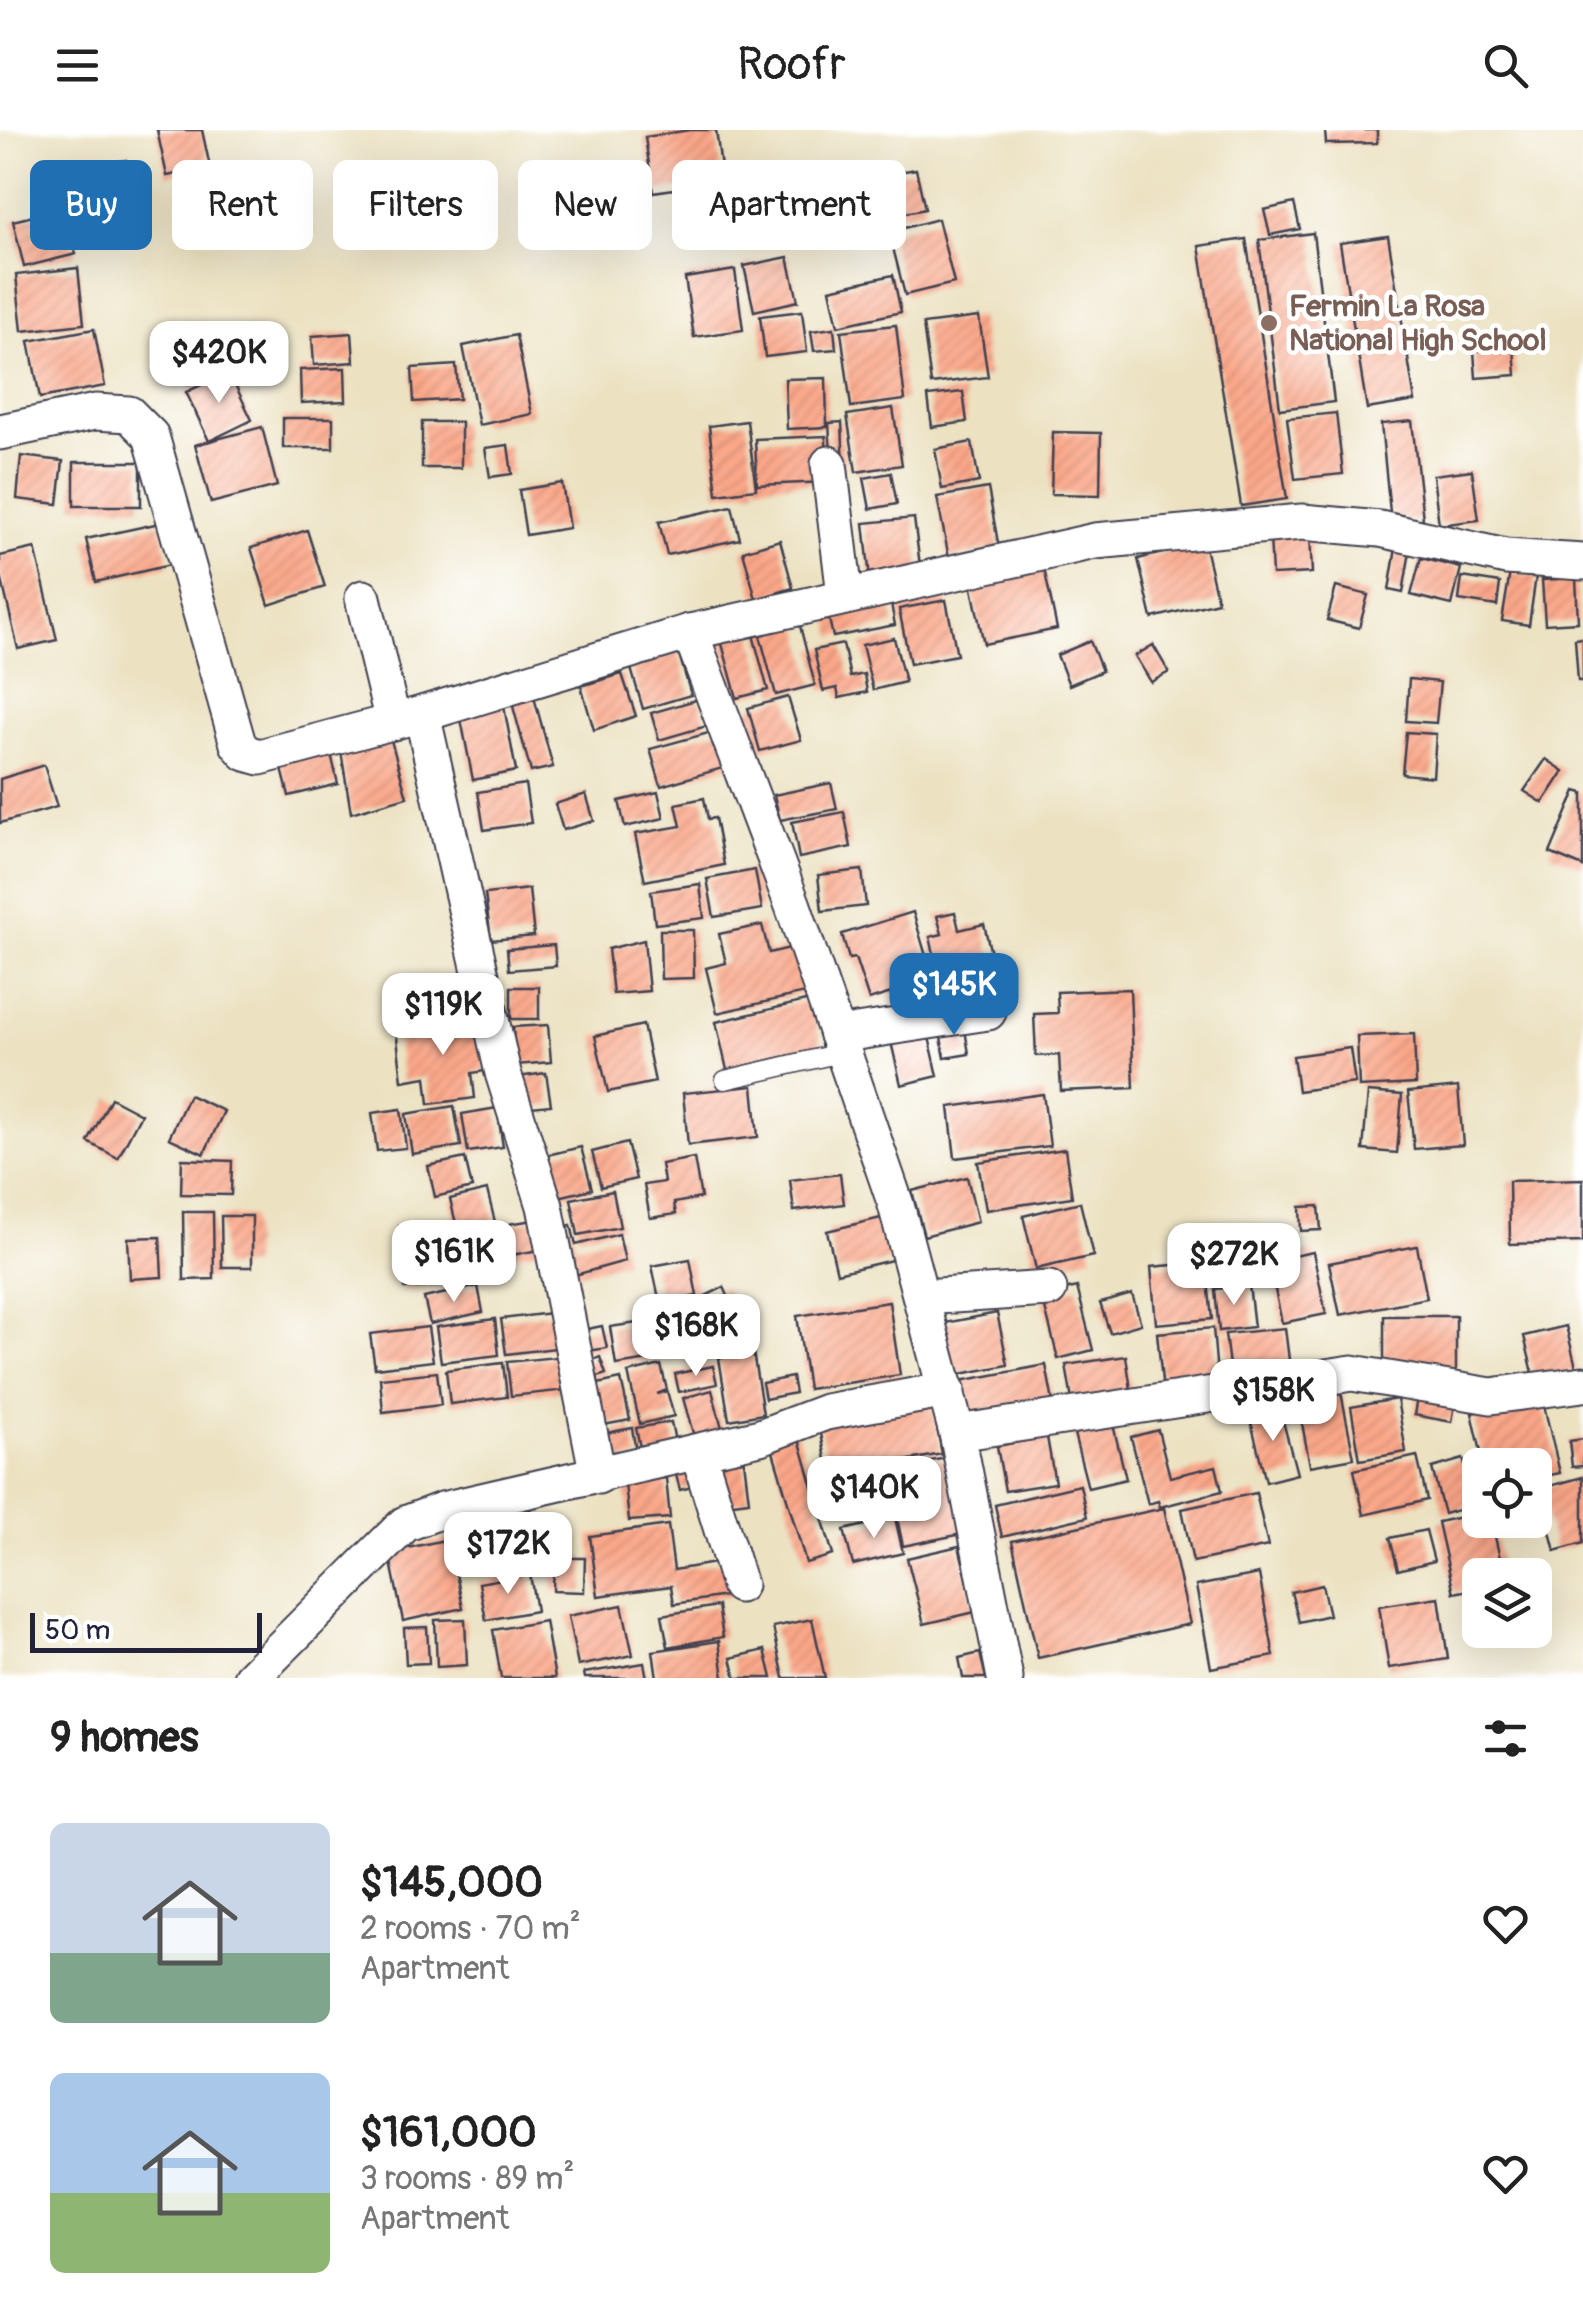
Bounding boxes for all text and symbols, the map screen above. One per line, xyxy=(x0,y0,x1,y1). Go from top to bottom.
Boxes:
text: Roofr xyxy=(737,37,846,93)
icon: menu xyxy=(50,38,105,93)
icon: search xyxy=(1478,38,1533,93)
chip: Buy xyxy=(30,160,152,250)
chip: Rent xyxy=(172,160,313,250)
chip: Filters xyxy=(333,160,498,250)
chip: New xyxy=(518,160,652,250)
chip: Apartment xyxy=(672,160,906,250)
place label: Fermin La Rosa National High School xyxy=(1289,288,1547,359)
marker: Fermin La Rosa National High School xyxy=(1258,312,1280,334)
pin: $420K xyxy=(149,321,289,406)
text: $420K xyxy=(172,333,266,373)
pin: $145K xyxy=(884,953,1024,1038)
text: $145K xyxy=(911,965,997,1005)
pin: $119K xyxy=(373,973,513,1058)
text: $119K xyxy=(404,985,482,1025)
pin: $161K xyxy=(384,1220,524,1305)
pin: $272K xyxy=(1164,1223,1304,1308)
text: $161K xyxy=(414,1232,494,1272)
text: $272K xyxy=(1189,1235,1279,1275)
pin: $168K xyxy=(626,1294,766,1379)
text: $168K xyxy=(654,1306,738,1346)
pin: $158K xyxy=(1203,1359,1343,1444)
text: $158K xyxy=(1232,1371,1314,1411)
map controls xyxy=(1462,1448,1552,1648)
button: locate xyxy=(1462,1448,1552,1538)
pin: $140K xyxy=(804,1456,944,1541)
text: $140K xyxy=(829,1468,919,1508)
pin: $172K xyxy=(438,1512,578,1597)
text: $172K xyxy=(466,1524,550,1564)
button: layers xyxy=(1462,1558,1552,1648)
scale bar xyxy=(30,1608,262,1652)
text: 50 m xyxy=(45,1613,110,1648)
icon: filters xyxy=(1478,1711,1533,1766)
text: 9 homes xyxy=(50,1712,199,1764)
text: $145,000 xyxy=(360,1857,543,1909)
icon: home xyxy=(130,1863,250,1983)
icon: heart xyxy=(1478,1896,1533,1951)
text: 2 rooms · 70 m² xyxy=(360,1909,581,1949)
text: Apartment xyxy=(360,1949,509,1989)
text: $161,000 xyxy=(360,2107,537,2159)
icon: home xyxy=(130,2113,250,2233)
icon: heart xyxy=(1478,2146,1533,2201)
text: 3 rooms · 89 m² xyxy=(360,2159,574,2199)
text: Apartment xyxy=(360,2199,509,2239)

